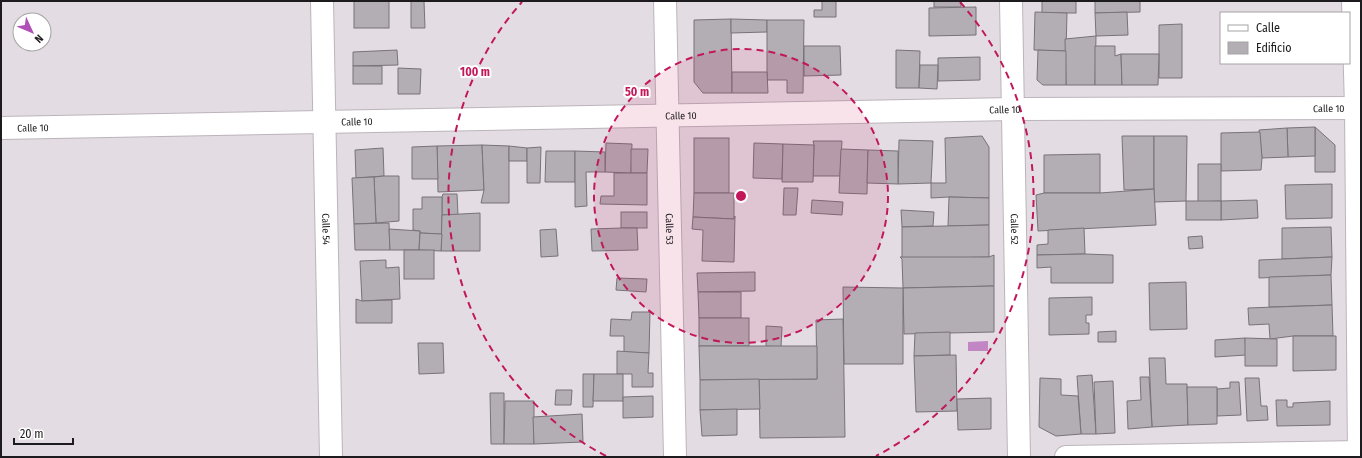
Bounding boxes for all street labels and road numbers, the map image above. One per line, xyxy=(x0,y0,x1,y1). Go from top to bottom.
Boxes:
street label: Calle 10 xyxy=(1313,103,1345,115)
street label: Calle 10 xyxy=(989,104,1021,116)
street label: Calle 10 xyxy=(665,110,697,123)
street label: Calle 10 xyxy=(341,116,373,129)
street label: Calle 10 xyxy=(17,122,49,135)
street label: Calle 54 xyxy=(319,213,332,245)
street label: Calle 53 xyxy=(663,213,675,245)
street label: Calle 52 xyxy=(1008,213,1020,245)

